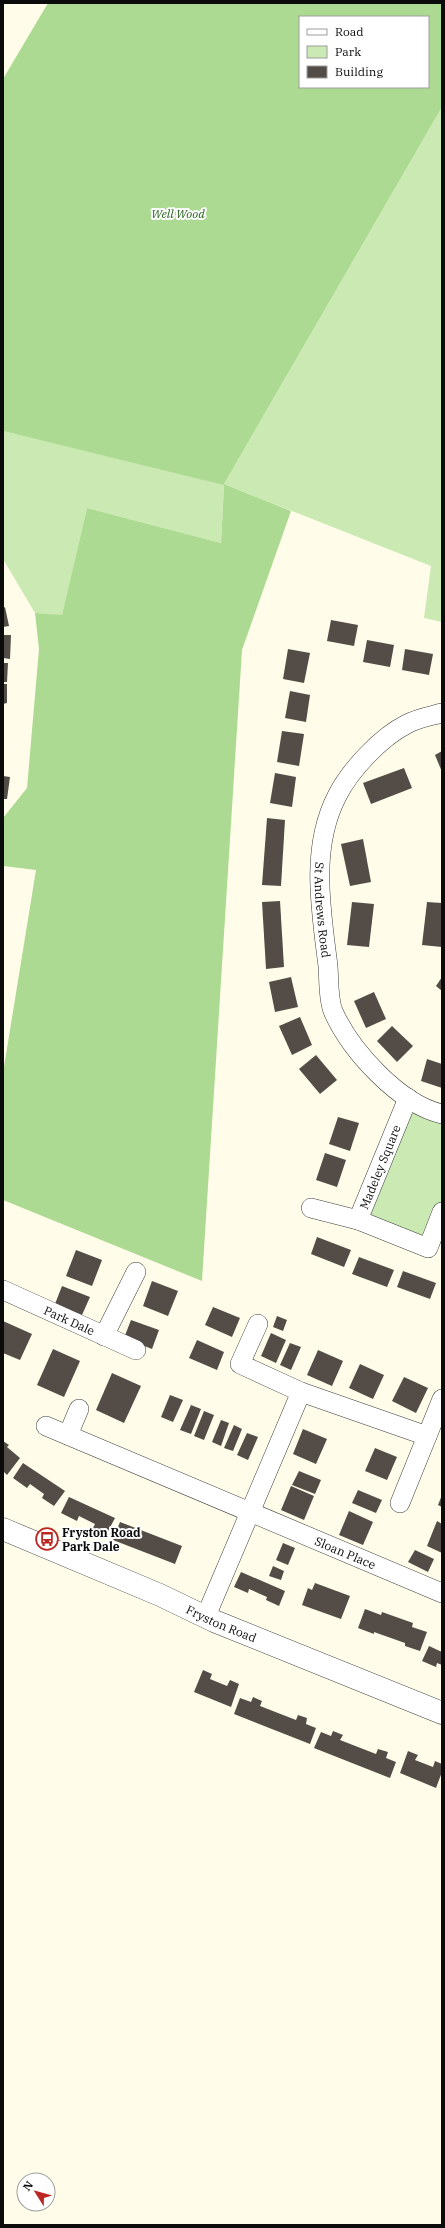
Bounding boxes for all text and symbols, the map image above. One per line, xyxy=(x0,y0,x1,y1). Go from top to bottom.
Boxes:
legend xyxy=(299,16,429,88)
text: Road xyxy=(335,24,364,39)
text: Park xyxy=(335,44,361,59)
text: Building xyxy=(335,64,383,79)
park label: Well Wood xyxy=(151,206,205,221)
street label: St Andrews Road xyxy=(312,862,334,958)
street label: Madeley Square xyxy=(356,1123,404,1211)
street label: Park Dale xyxy=(42,1302,97,1338)
place label: Fryston Road Park Dale xyxy=(62,1525,141,1554)
bus stop icon: Fryston Road Park Dale xyxy=(34,1526,60,1552)
street label: Sloan Place xyxy=(313,1533,378,1572)
street label: Fryston Road xyxy=(184,1601,259,1645)
north arrow xyxy=(16,2172,56,2212)
text: N xyxy=(20,2178,36,2194)

